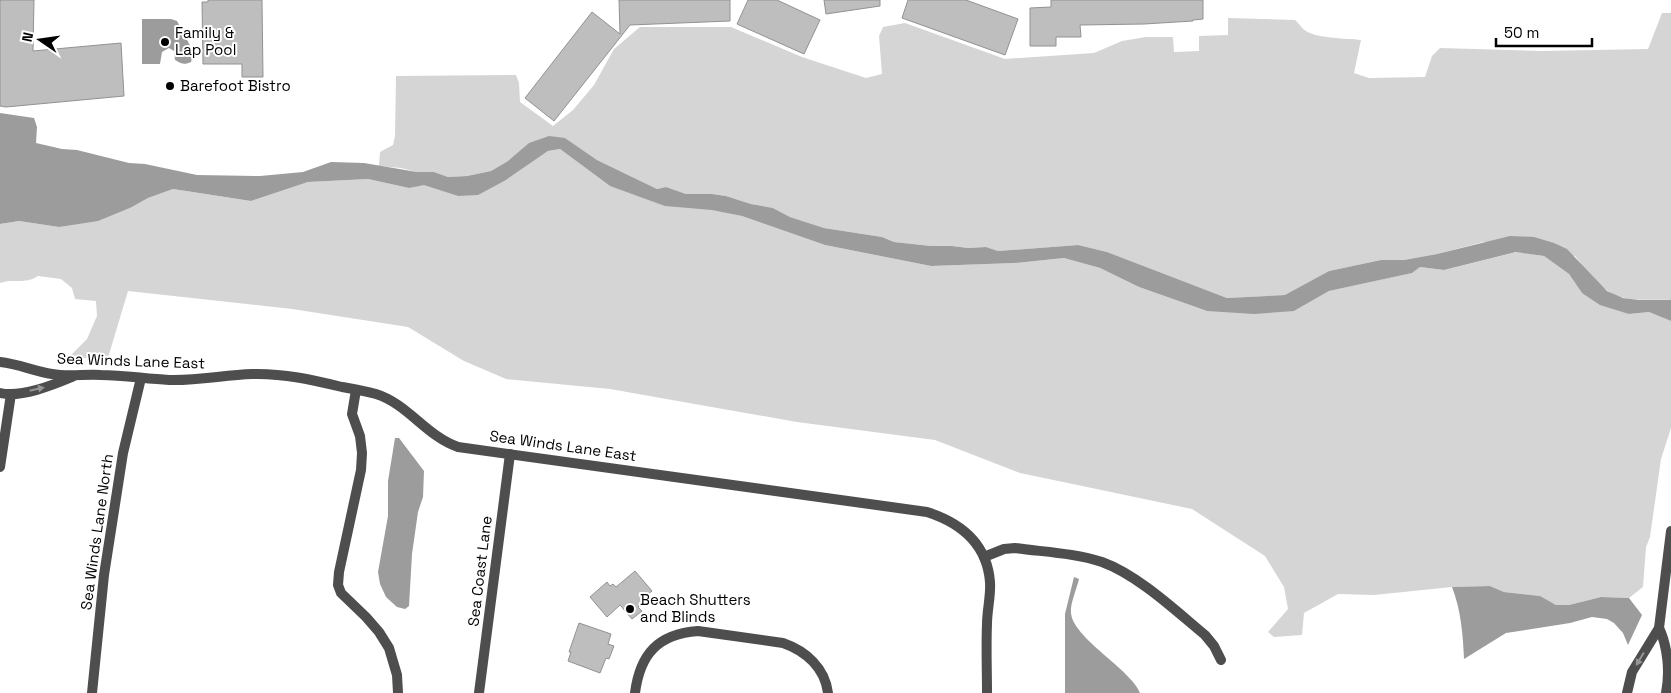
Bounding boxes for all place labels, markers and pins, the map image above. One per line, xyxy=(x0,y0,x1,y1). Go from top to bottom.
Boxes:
place label: Family & Lap Pool xyxy=(175,23,236,59)
marker: Family & Lap Pool xyxy=(159,36,171,48)
place label: Barefoot Bistro xyxy=(180,76,291,95)
marker: Barefoot Bistro xyxy=(164,80,176,92)
place label: Beach Shutters and Blinds xyxy=(640,590,751,626)
marker: Beach Shutters and Blinds xyxy=(624,603,636,615)

